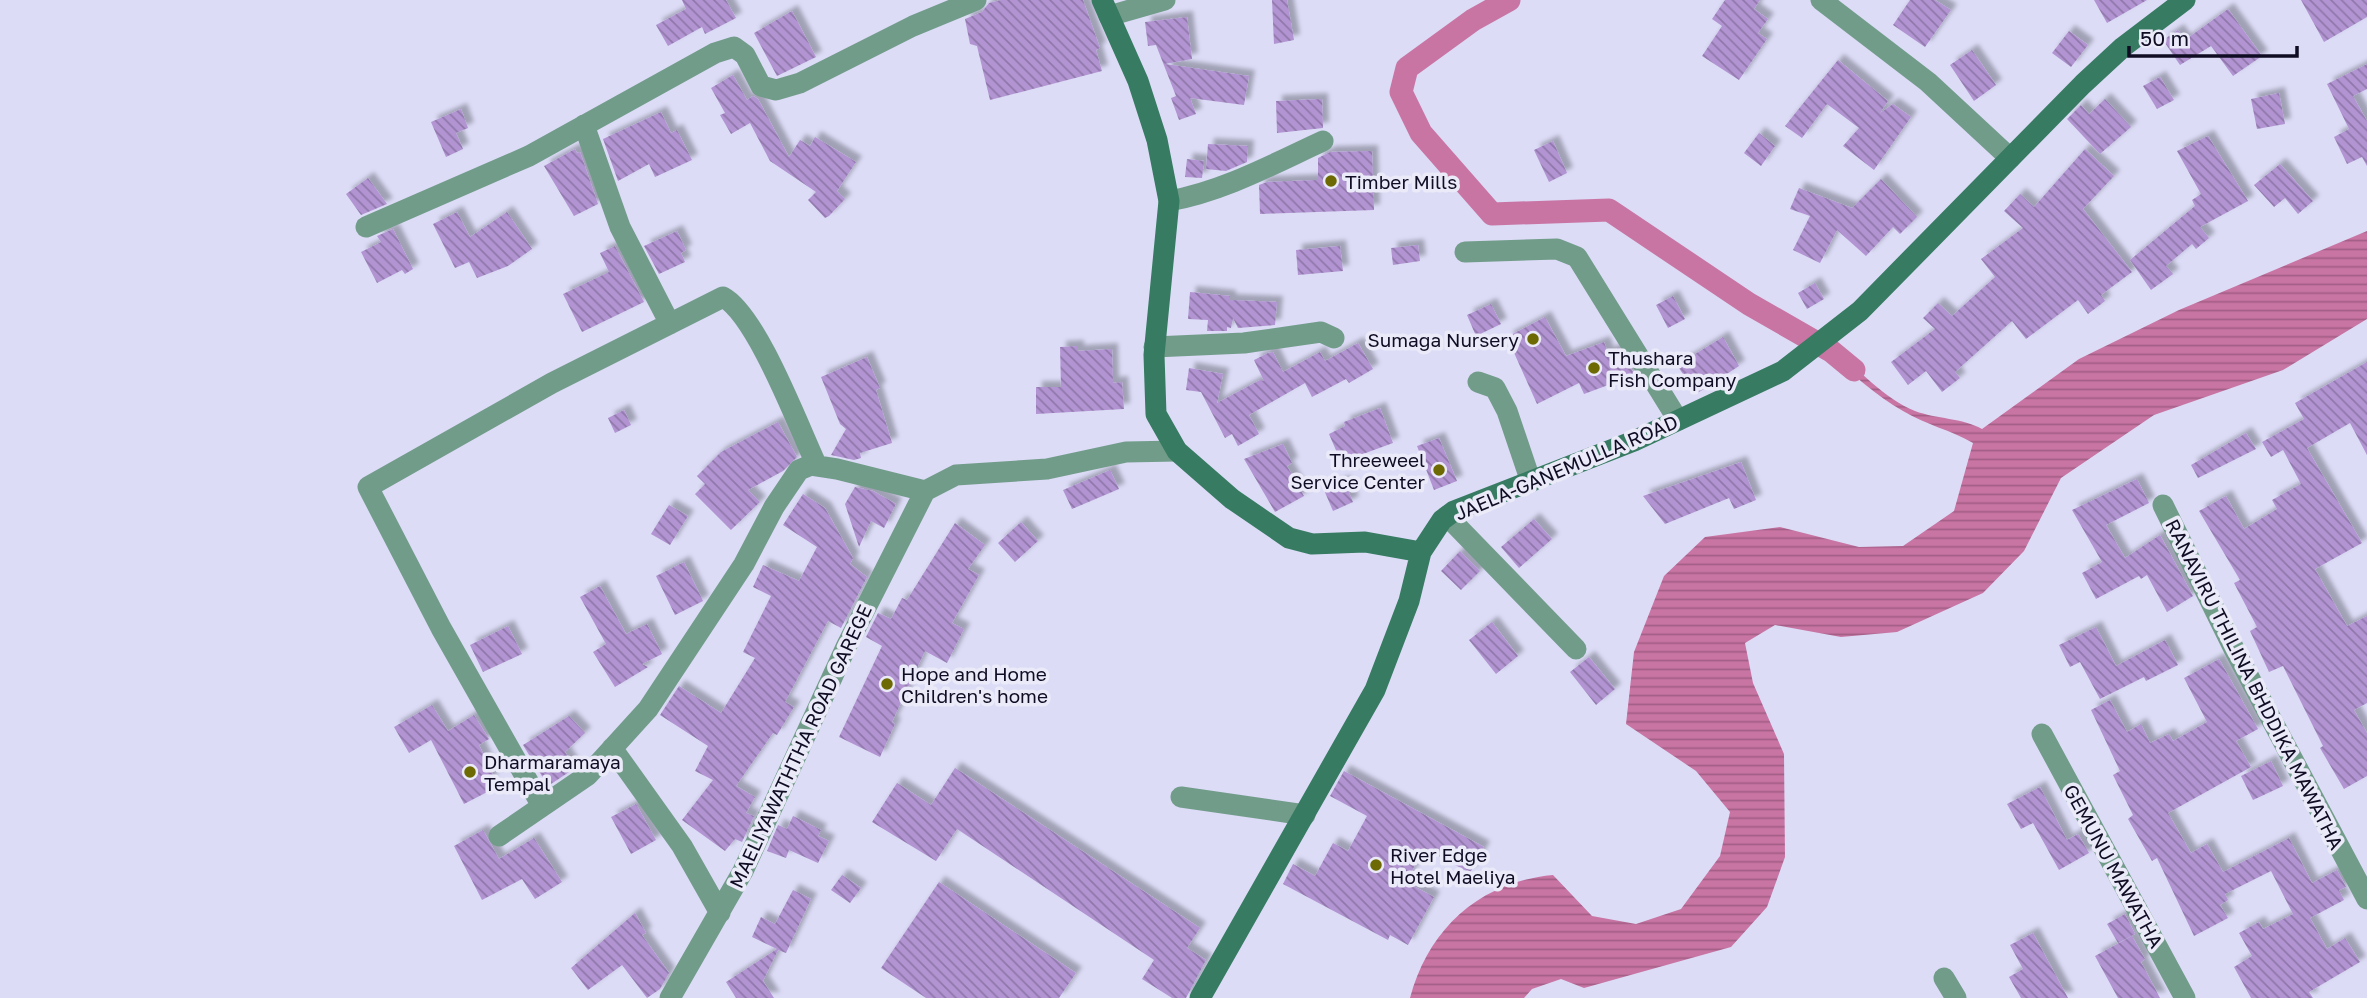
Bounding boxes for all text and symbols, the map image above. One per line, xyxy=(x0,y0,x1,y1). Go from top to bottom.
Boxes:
scale bar xyxy=(2129,14,2297,58)
text: 50 m xyxy=(2140,25,2189,51)
place label: Timber Mills xyxy=(1345,170,1457,193)
marker: Timber Mills xyxy=(1323,173,1339,189)
place label: Sumaga Nursery xyxy=(1368,328,1519,351)
marker: Sumaga Nursery xyxy=(1525,331,1541,347)
place label: Thushara Fish Company xyxy=(1608,346,1737,391)
marker: Thushara Fish Company xyxy=(1586,360,1602,376)
street label: JAELA-GANEMULLA ROAD xyxy=(1451,410,1681,524)
place label: Threeweel Service Center xyxy=(1291,448,1426,493)
marker: Threeweel Service Center xyxy=(1431,462,1447,478)
street label: RANAVIRU THILINA BHDDIKA MAWATHA xyxy=(2161,515,2349,853)
street label: MAELIYAWATHTHA ROAD GAREGE xyxy=(724,601,876,891)
place label: Hope and Home Children's home xyxy=(901,662,1048,707)
marker: Hope and Home Children's home xyxy=(879,676,895,692)
place label: Dharmaramaya Tempal xyxy=(484,750,621,795)
marker: Dharmaramaya Tempal xyxy=(462,764,478,780)
street label: GEMUNU MAWATHA xyxy=(2059,780,2169,952)
place label: River Edge Hotel Maeliya xyxy=(1390,843,1515,888)
marker: River Edge Hotel Maeliya xyxy=(1368,857,1384,873)

